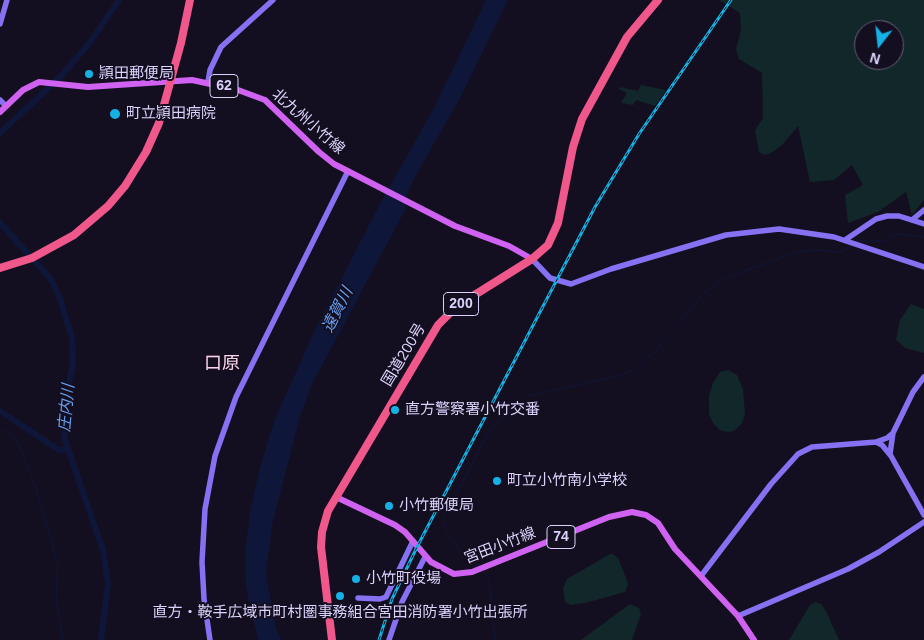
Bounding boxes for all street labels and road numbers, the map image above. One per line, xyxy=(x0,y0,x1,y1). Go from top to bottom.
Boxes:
road number: 62 xyxy=(210,74,238,98)
street label: 北九州小竹線 xyxy=(268,86,348,158)
road number: 200 xyxy=(444,292,478,316)
street label: 国道200号 xyxy=(378,320,430,390)
street label: 宮田小竹線 xyxy=(462,524,538,568)
road number: 74 xyxy=(547,526,575,548)

